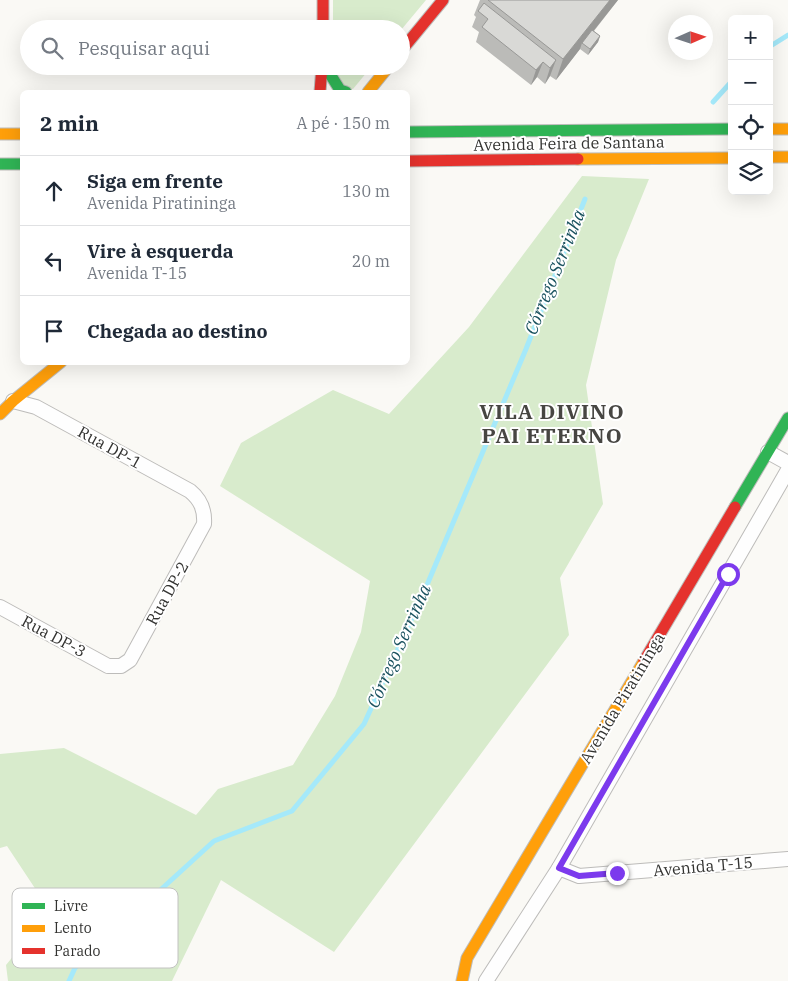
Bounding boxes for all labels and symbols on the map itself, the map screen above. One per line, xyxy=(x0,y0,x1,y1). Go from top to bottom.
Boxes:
north arrow xyxy=(668,15,713,60)
street label: Avenida Feira de Santana xyxy=(473,131,665,155)
water label: Córrego Serrinha xyxy=(519,206,590,338)
district label: VILA DIVINO PAI ETERNO xyxy=(479,397,625,449)
street label: Rua DP-1 xyxy=(75,421,145,473)
street label: Rua DP-2 xyxy=(141,558,193,628)
route start xyxy=(717,563,740,586)
water label: Córrego Serrinha xyxy=(361,580,436,711)
street label: Rua DP-3 xyxy=(18,611,90,661)
street label: Avenida Piratininga xyxy=(575,629,669,767)
street label: Avenida T-15 xyxy=(652,852,754,880)
route end xyxy=(606,862,629,885)
legend xyxy=(12,888,178,968)
text: Livre xyxy=(54,897,88,915)
text: Lento xyxy=(54,919,92,937)
text: Parado xyxy=(54,942,101,960)

